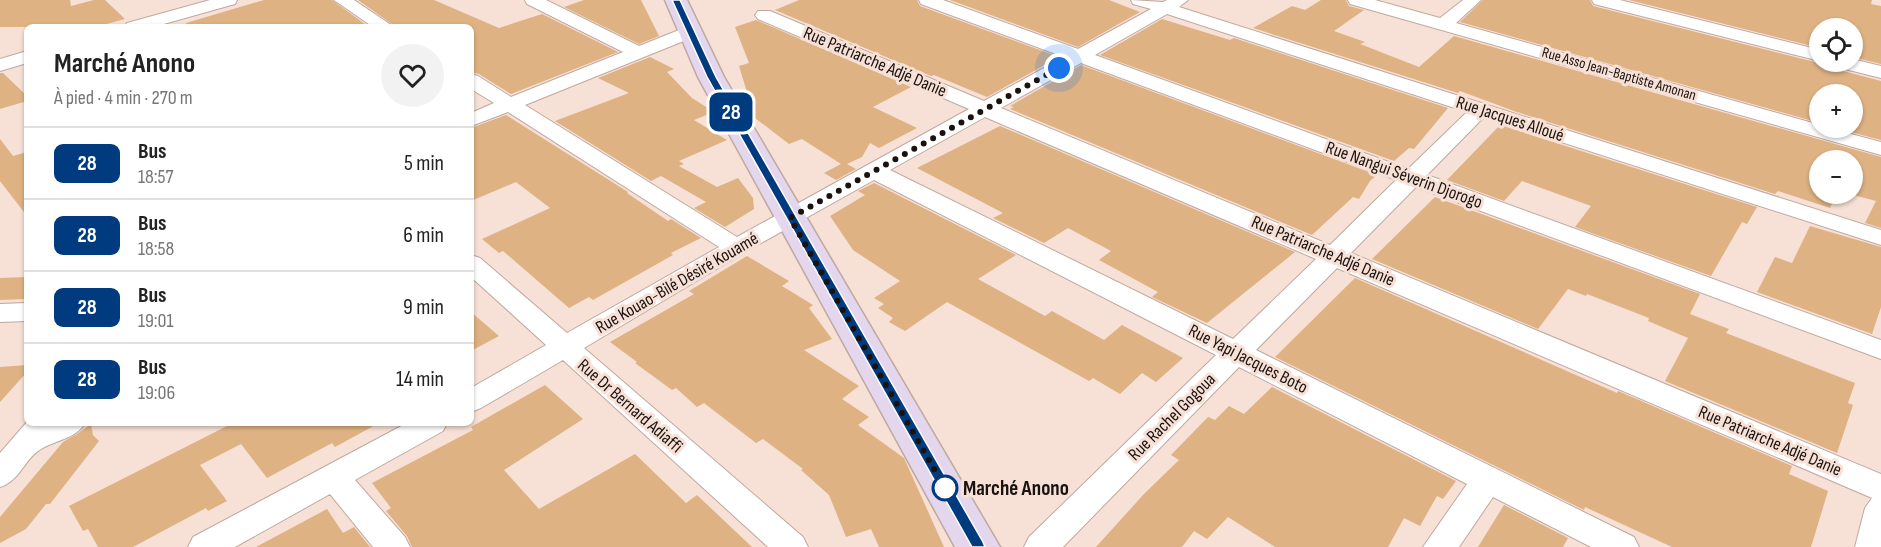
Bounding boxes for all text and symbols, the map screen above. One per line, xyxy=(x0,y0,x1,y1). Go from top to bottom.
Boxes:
map controls xyxy=(1809,18,1863,204)
button: locate xyxy=(1809,18,1863,72)
street label: Rue Patriarche Adjé Danie xyxy=(800,22,950,102)
street label: Rue Asso Jean-Baptiste Amonan xyxy=(1540,43,1698,105)
button: heart xyxy=(381,44,444,107)
text: Marché Anono xyxy=(54,47,195,80)
your location xyxy=(1044,53,1074,83)
button: + xyxy=(1809,84,1863,138)
text: À pied · 4 min · 270 m xyxy=(54,86,193,110)
line badge: 28 xyxy=(704,92,758,132)
street label: Rue Jacques Alloué xyxy=(1453,92,1567,146)
text: 28 xyxy=(721,100,741,125)
street label: Rue Nangui Séverin Djorogo xyxy=(1323,137,1485,213)
text: Bus xyxy=(138,138,167,165)
text: 5 min xyxy=(404,150,444,177)
button: − xyxy=(1809,150,1863,204)
text: 28 xyxy=(77,151,97,176)
text: 18:57 xyxy=(138,165,173,189)
text: Bus xyxy=(138,210,167,237)
street label: Rue Patriarche Adjé Danie xyxy=(1248,211,1398,291)
text: 6 min xyxy=(403,222,444,249)
text: 28 xyxy=(77,223,97,248)
street label: Rue Kouao-Bilé Désiré Kouamé xyxy=(592,228,762,338)
text: 18:58 xyxy=(138,237,174,261)
text: Bus xyxy=(138,282,167,309)
text: 9 min xyxy=(403,294,444,321)
text: 28 xyxy=(77,295,97,320)
text: 19:01 xyxy=(138,309,174,333)
street label: Rue Yapi Jacques Boto xyxy=(1185,320,1311,398)
text: Bus xyxy=(138,354,167,381)
street label: Rue Dr Bernard Adiaffi xyxy=(573,355,687,457)
text: 14 min xyxy=(396,366,444,393)
text: 28 xyxy=(77,367,97,392)
street label: Rue Rachel Gogoua xyxy=(1124,369,1220,465)
text: 19:06 xyxy=(138,381,175,405)
street label: Rue Patriarche Adjé Danie xyxy=(1695,401,1845,481)
marker: Marché Anono xyxy=(932,475,958,501)
place label: Marché Anono xyxy=(963,476,1069,501)

